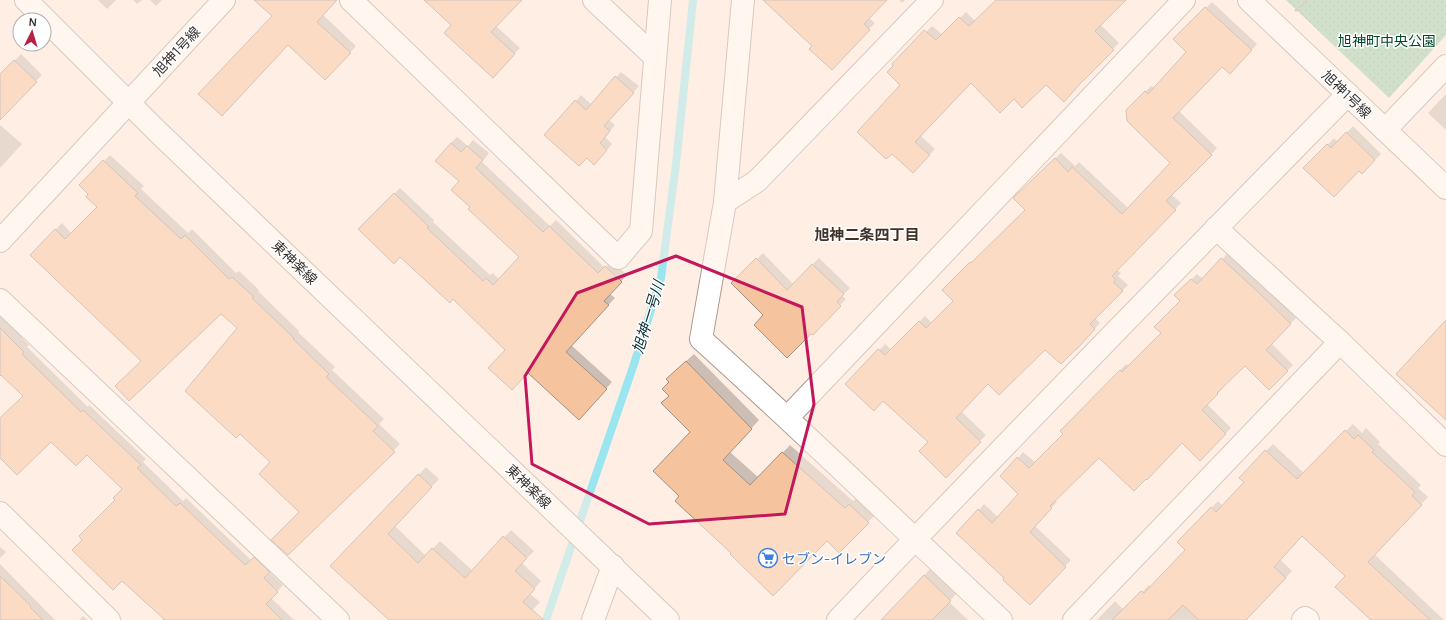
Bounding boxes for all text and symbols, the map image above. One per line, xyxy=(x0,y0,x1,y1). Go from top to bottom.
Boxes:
north arrow xyxy=(12,12,52,52)
text: N xyxy=(28,14,38,29)
street label: 旭神1号線 xyxy=(148,22,204,80)
park label: 旭神町中央公園 xyxy=(1338,31,1436,50)
street label: 旭神1号線 xyxy=(1318,66,1376,122)
district label: 旭神二条四丁目 xyxy=(814,224,920,245)
street label: 東神楽線 xyxy=(268,236,322,288)
water label: 旭神一号川 xyxy=(627,276,670,356)
street label: 東神楽線 xyxy=(502,460,556,512)
supermarket icon: セブン-イレブン xyxy=(757,547,779,569)
place label: セブン-イレブン xyxy=(782,549,886,568)

